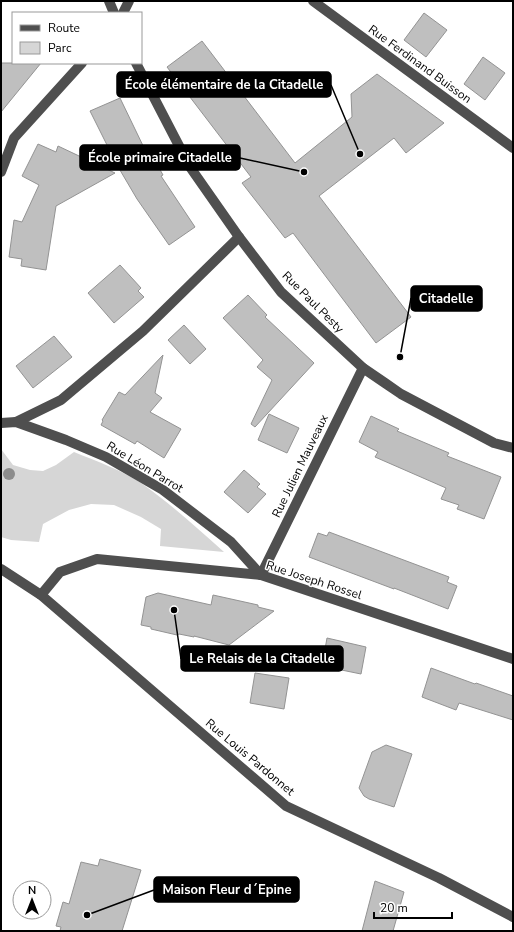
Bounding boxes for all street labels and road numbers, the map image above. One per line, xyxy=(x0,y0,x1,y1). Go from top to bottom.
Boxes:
street label: Rue Ferdinand Buisson xyxy=(365,21,475,107)
street label: Rue Paul Pesty xyxy=(279,268,348,337)
street label: Rue Julien Mauveaux xyxy=(268,411,332,520)
street label: Rue Léon Parrot xyxy=(104,438,187,497)
street label: Rue Joseph Rossel xyxy=(264,557,364,603)
street label: Rue Louis Pardonnet xyxy=(202,715,298,799)

